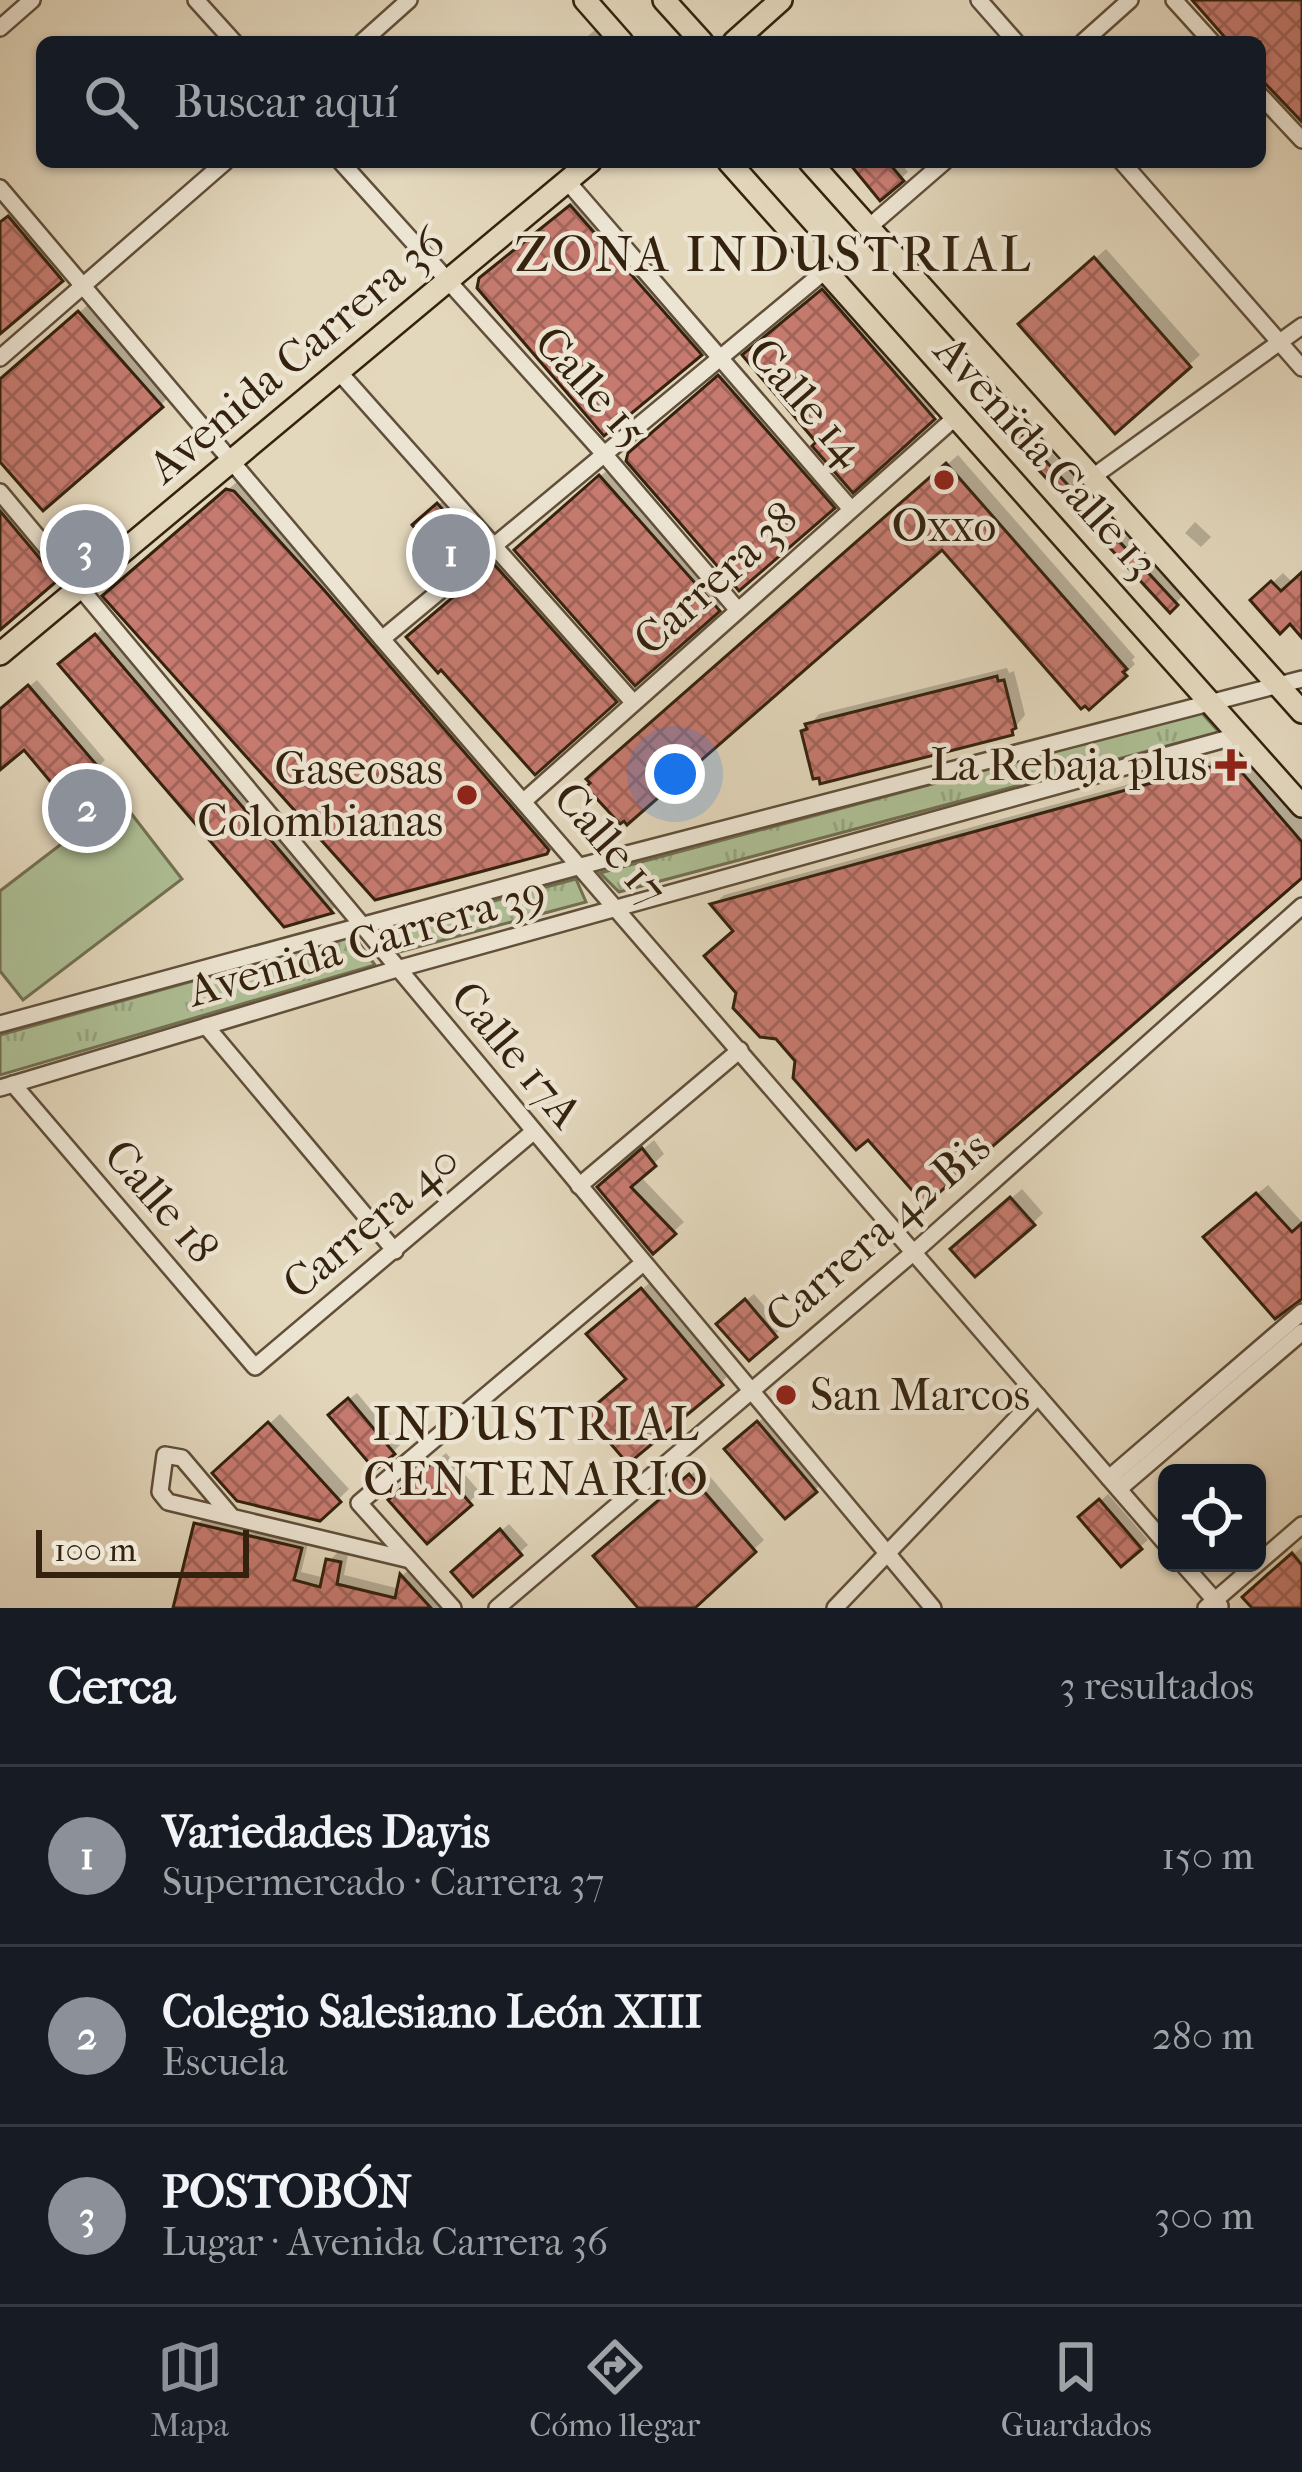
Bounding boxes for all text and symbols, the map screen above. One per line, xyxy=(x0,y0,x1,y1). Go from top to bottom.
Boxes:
search box xyxy=(36,36,1266,168)
icon: search xyxy=(78,69,144,135)
text: Buscar aquí xyxy=(174,76,398,129)
street label: Avenida Carrera 36 xyxy=(137,215,456,495)
district label: ZONA INDUSTRIAL xyxy=(515,224,1033,284)
street label: Calle 15 xyxy=(523,316,659,458)
street label: Avenida Calle 13 xyxy=(922,323,1169,589)
street label: Calle 14 xyxy=(737,328,876,477)
marker: Oxxo xyxy=(931,467,957,493)
street label: Carrera 38 xyxy=(623,492,809,666)
place label: Oxxo xyxy=(892,500,996,553)
pin: 3 xyxy=(46,504,124,594)
pin: 1 xyxy=(412,508,490,598)
place label: La Rebaja plus xyxy=(930,739,1207,792)
place label: Gaseosas Colombianas xyxy=(197,743,443,848)
your location xyxy=(645,744,705,804)
marker: La Rebaja plus xyxy=(1218,752,1244,778)
pin: 2 xyxy=(48,763,126,853)
street label: Calle 17 xyxy=(542,772,678,916)
marker: Gaseosas Colombianas xyxy=(454,782,480,808)
street label: Avenida Carrera 39 xyxy=(180,866,552,1019)
street label: Calle 17A xyxy=(440,971,593,1140)
street label: Carrera 42 Bis xyxy=(755,1120,1001,1344)
street label: Calle 18 xyxy=(93,1129,229,1275)
street label: Carrera 40 xyxy=(273,1133,469,1311)
place label: San Marcos xyxy=(810,1369,1030,1422)
marker: San Marcos xyxy=(773,1382,799,1408)
district label: INDUSTRIAL CENTENARIO xyxy=(363,1396,711,1507)
map controls xyxy=(1158,1464,1266,1572)
button: locate xyxy=(1158,1464,1266,1572)
scale bar xyxy=(36,1524,249,1577)
text: 100 m xyxy=(54,1531,137,1570)
text: Cerca xyxy=(48,1656,175,1716)
text: 3 resultados xyxy=(1060,1663,1254,1709)
text: Variedades Dayis xyxy=(162,1806,490,1859)
text: 1 xyxy=(80,1833,94,1879)
text: 150 m xyxy=(1161,1833,1254,1879)
text: Supermercado · Carrera 37 xyxy=(162,1859,604,1905)
text: Colegio Salesiano León XIII xyxy=(162,1986,702,2039)
text: 2 xyxy=(77,2013,97,2059)
text: 280 m xyxy=(1152,2013,1254,2059)
text: Escuela xyxy=(162,2039,287,2085)
text: POSTOBÓN xyxy=(162,2166,412,2219)
text: 3 xyxy=(79,2193,95,2239)
text: 300 m xyxy=(1154,2193,1254,2239)
text: Lugar · Avenida Carrera 36 xyxy=(162,2219,608,2265)
tab: Mapa xyxy=(150,2334,229,2445)
tab: Cómo llegar xyxy=(529,2334,700,2445)
tab: Guardados xyxy=(1001,2334,1152,2445)

